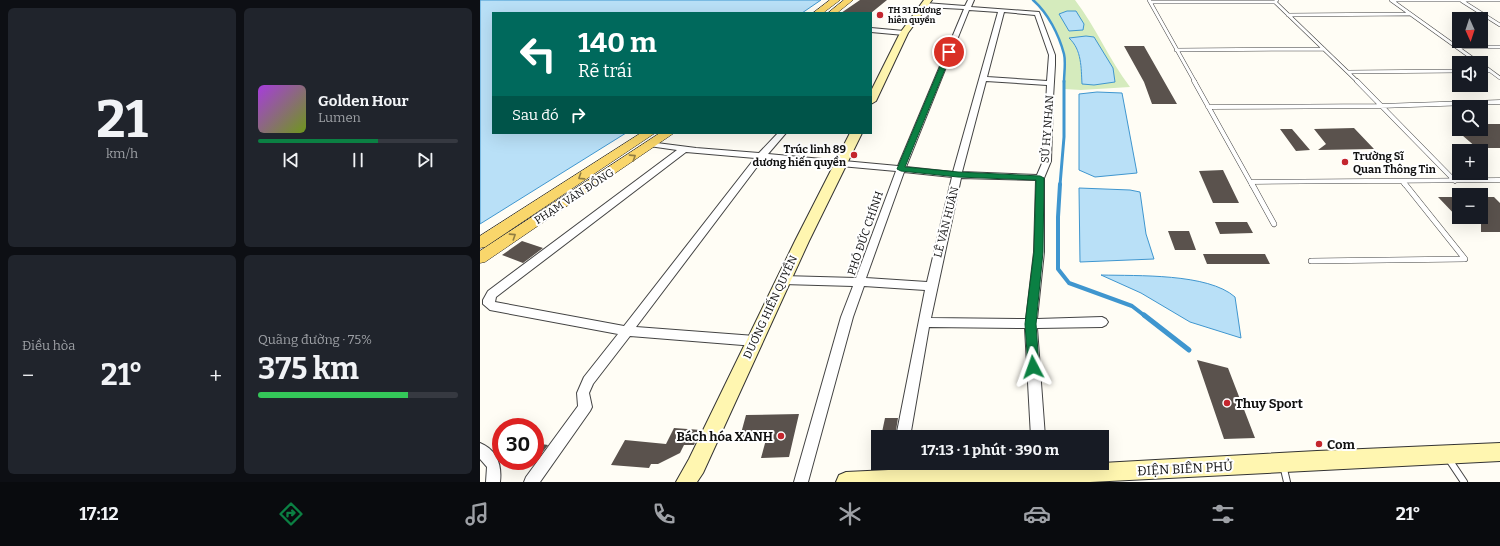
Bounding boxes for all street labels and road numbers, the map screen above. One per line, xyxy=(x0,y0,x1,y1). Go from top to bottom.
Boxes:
street label: SỬ HY NHAN xyxy=(1038,94,1056,163)
street label: PHẠM VĂN ĐỒNG xyxy=(531,164,616,227)
street label: LÊ VĂN HUÂN xyxy=(930,185,962,259)
street label: PHÓ ĐỨC CHÍNH xyxy=(844,189,886,277)
street label: DUƠNG HIẾN QUYỀN xyxy=(739,252,800,361)
street label: ĐIỆN BIÊN PHỦ xyxy=(1137,458,1234,478)

